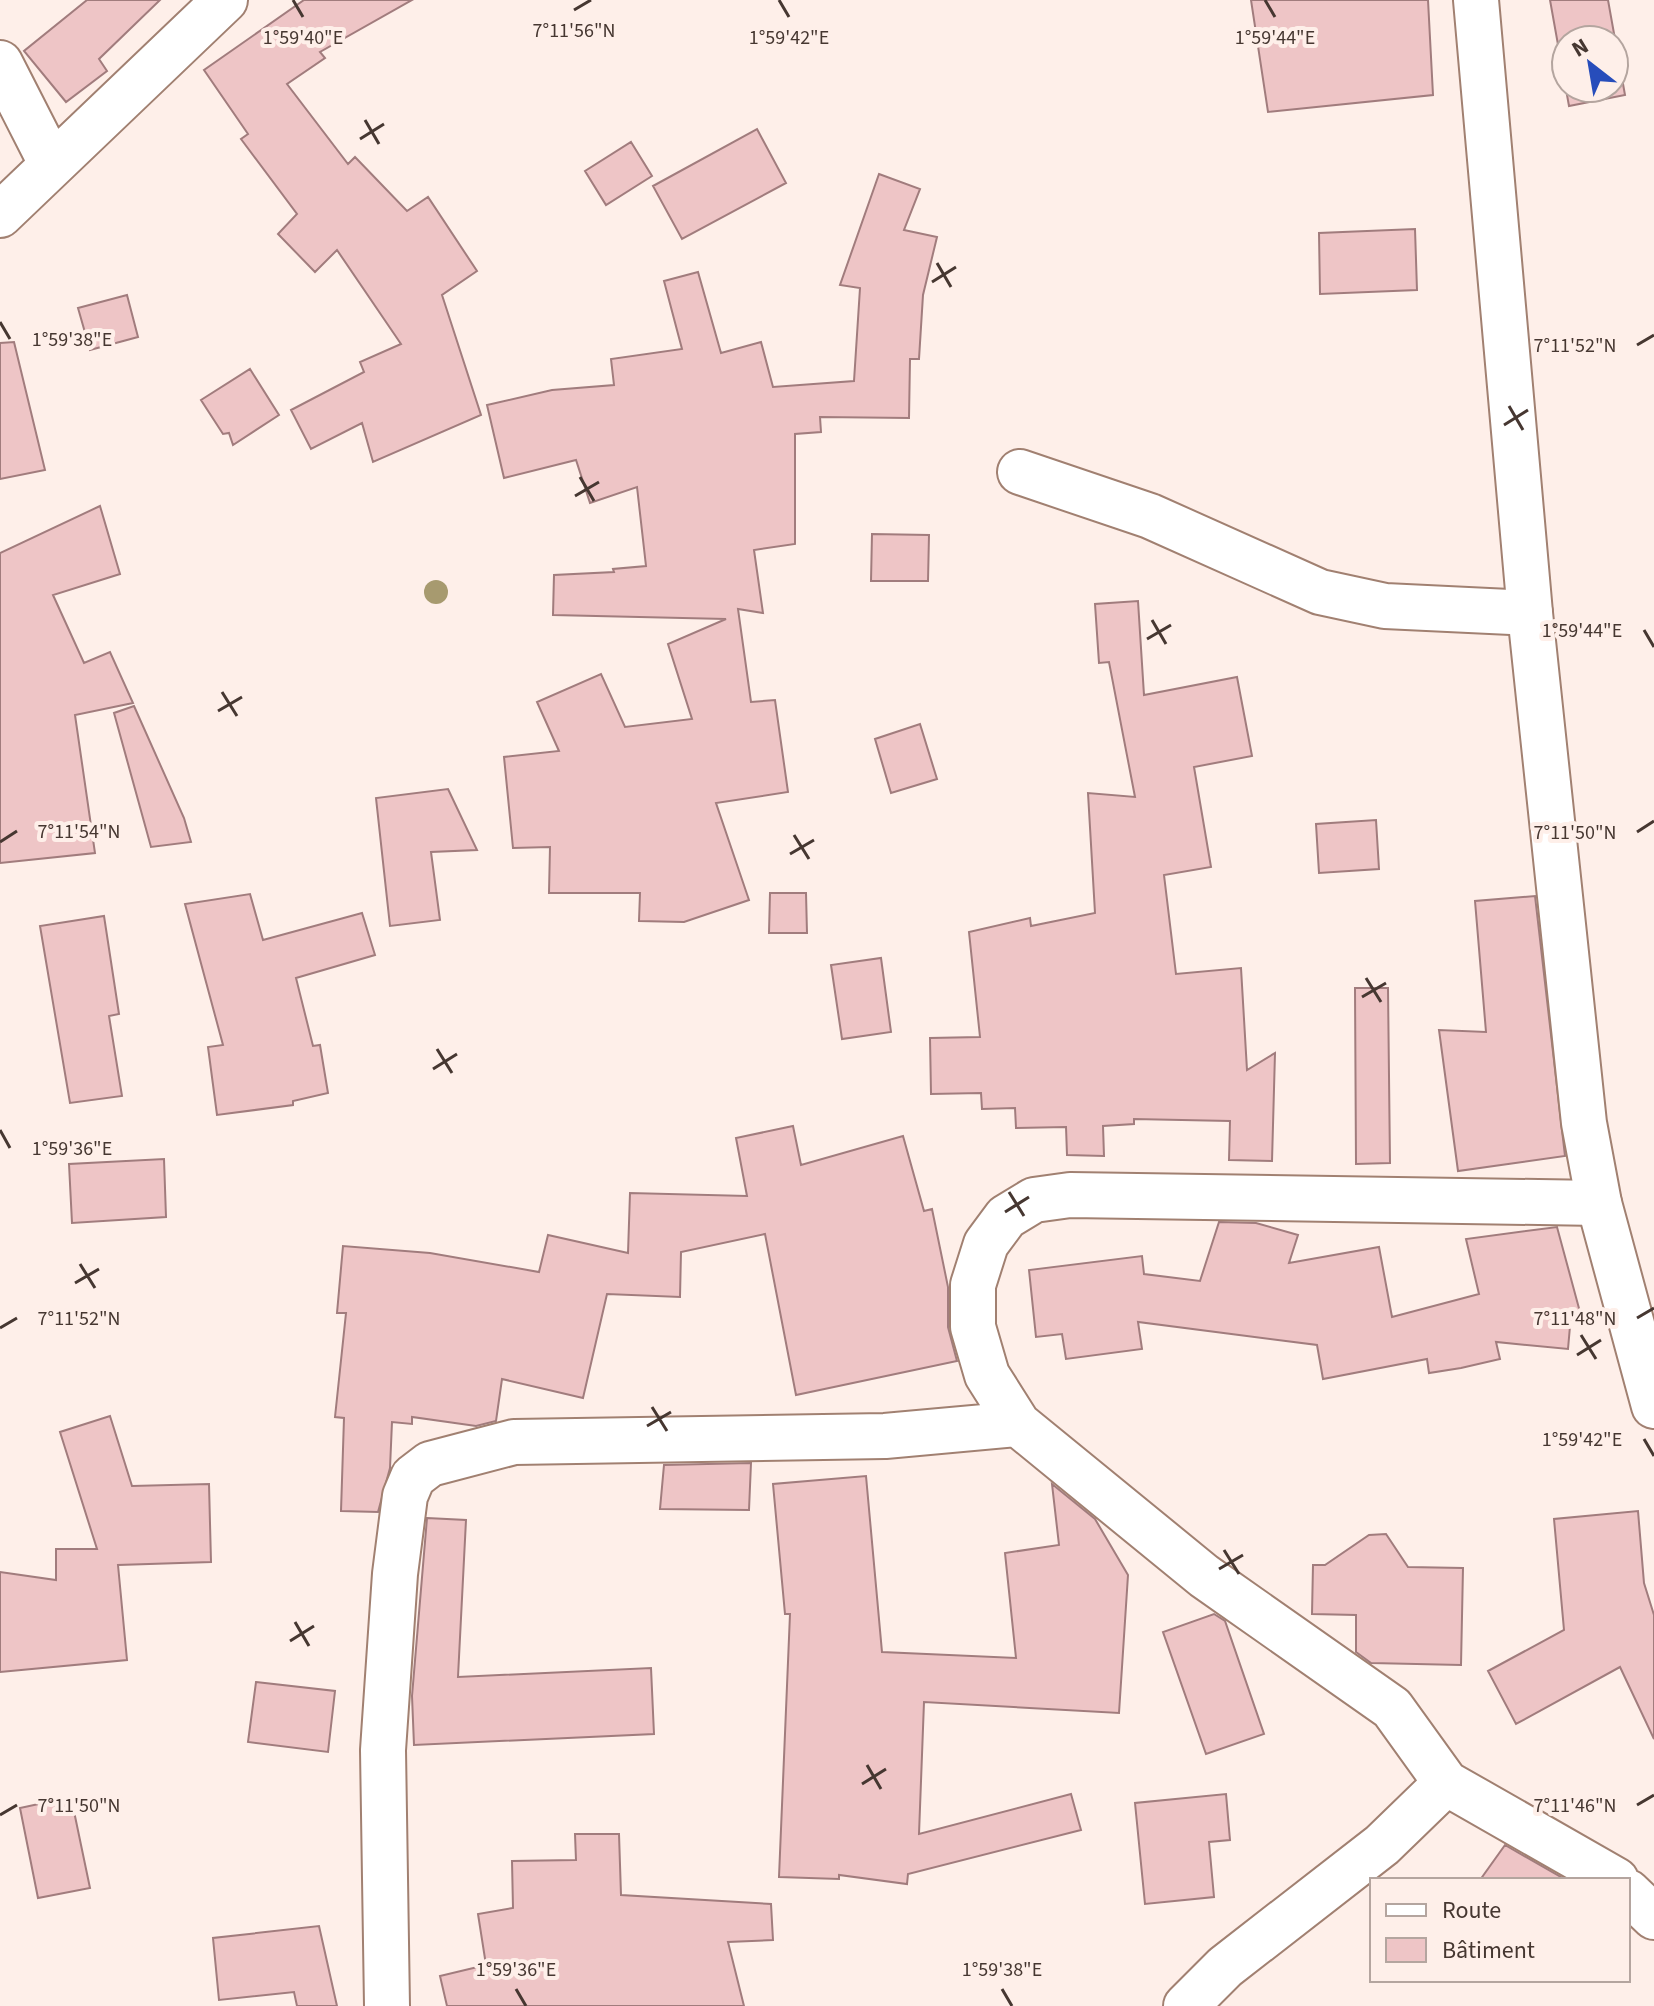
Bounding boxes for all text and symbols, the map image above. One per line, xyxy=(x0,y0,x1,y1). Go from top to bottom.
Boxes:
text: 7°11'56"N xyxy=(533,17,615,45)
text: 1°59'40"E xyxy=(263,24,343,52)
text: 1°59'42"E xyxy=(749,24,829,52)
text: 1°59'44"E xyxy=(1235,24,1315,52)
north arrow xyxy=(1550,24,1630,104)
text: N xyxy=(1566,30,1595,65)
text: 1°59'38"E xyxy=(32,326,112,354)
text: 7°11'52"N xyxy=(1534,332,1616,360)
text: 1°59'44"E xyxy=(1542,617,1622,645)
text: 7°11'54"N xyxy=(38,818,120,846)
text: 7°11'50"N xyxy=(1534,819,1616,847)
text: 1°59'36"E xyxy=(32,1135,112,1163)
text: 7°11'52"N xyxy=(38,1305,120,1333)
text: 7°11'48"N xyxy=(1534,1305,1616,1333)
text: 1°59'42"E xyxy=(1542,1426,1622,1454)
text: 7°11'50"N xyxy=(38,1792,120,1820)
text: 7°11'46"N xyxy=(1534,1792,1616,1820)
legend xyxy=(1370,1878,1630,1982)
text: Route xyxy=(1442,1893,1501,1928)
text: Bâtiment xyxy=(1442,1933,1535,1968)
text: 1°59'36"E xyxy=(476,1956,556,1984)
text: 1°59'38"E xyxy=(962,1956,1042,1984)

